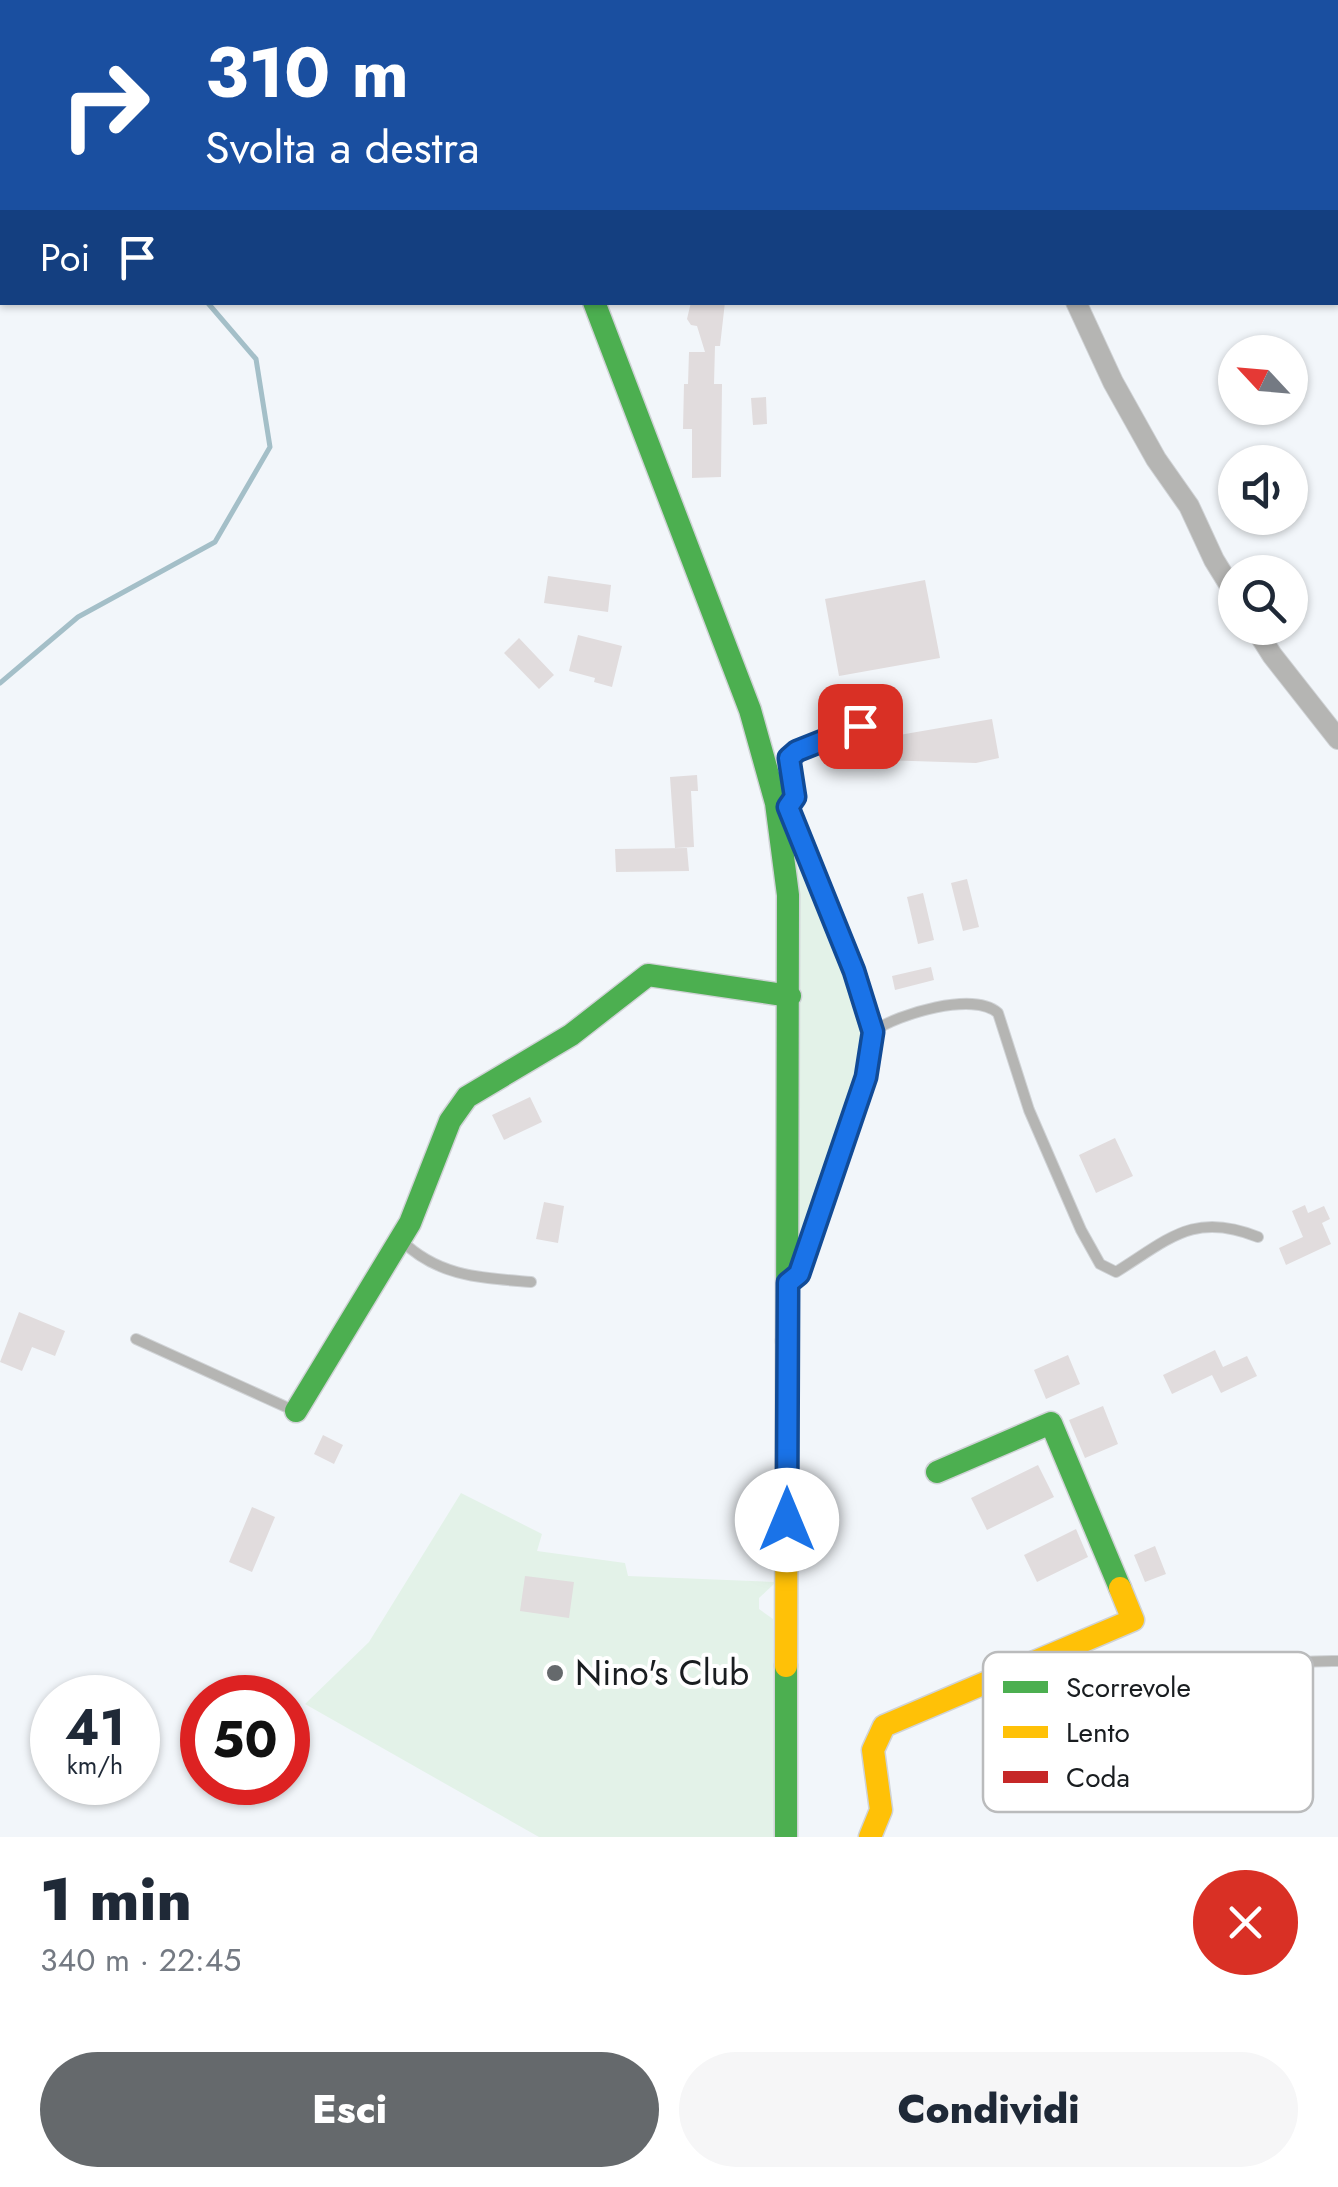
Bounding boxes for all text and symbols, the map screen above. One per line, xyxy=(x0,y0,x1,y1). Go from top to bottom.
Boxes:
text: 310 m xyxy=(205,22,409,123)
icon: right xyxy=(40,40,170,170)
text: Svolta a destra xyxy=(205,115,480,180)
text: Poi xyxy=(40,230,90,285)
icon: arrive xyxy=(110,230,165,285)
north arrow xyxy=(1218,335,1308,425)
map controls xyxy=(1218,335,1308,645)
button: sound xyxy=(1218,445,1308,535)
button: search xyxy=(1218,555,1308,645)
pin xyxy=(818,684,903,769)
icon: arrive xyxy=(833,699,888,754)
position arrow xyxy=(735,1468,839,1572)
place label: Nino's Club xyxy=(575,1648,749,1698)
legend xyxy=(983,1652,1313,1812)
marker: Nino's Club xyxy=(544,1662,566,1684)
text: Scorrevole xyxy=(1066,1667,1191,1708)
speed limit sign: 50 xyxy=(180,1675,310,1805)
text: 41 xyxy=(65,1691,125,1764)
text: Lento xyxy=(1066,1712,1130,1753)
text: km/h xyxy=(67,1747,123,1783)
text: Coda xyxy=(1066,1757,1130,1798)
text: 1 min xyxy=(40,1856,192,1943)
button: close xyxy=(1193,1870,1298,1975)
text: 340 m · 22:45 xyxy=(40,1937,241,1983)
button: Esci xyxy=(40,2052,659,2167)
button: Condividi xyxy=(679,2052,1298,2167)

